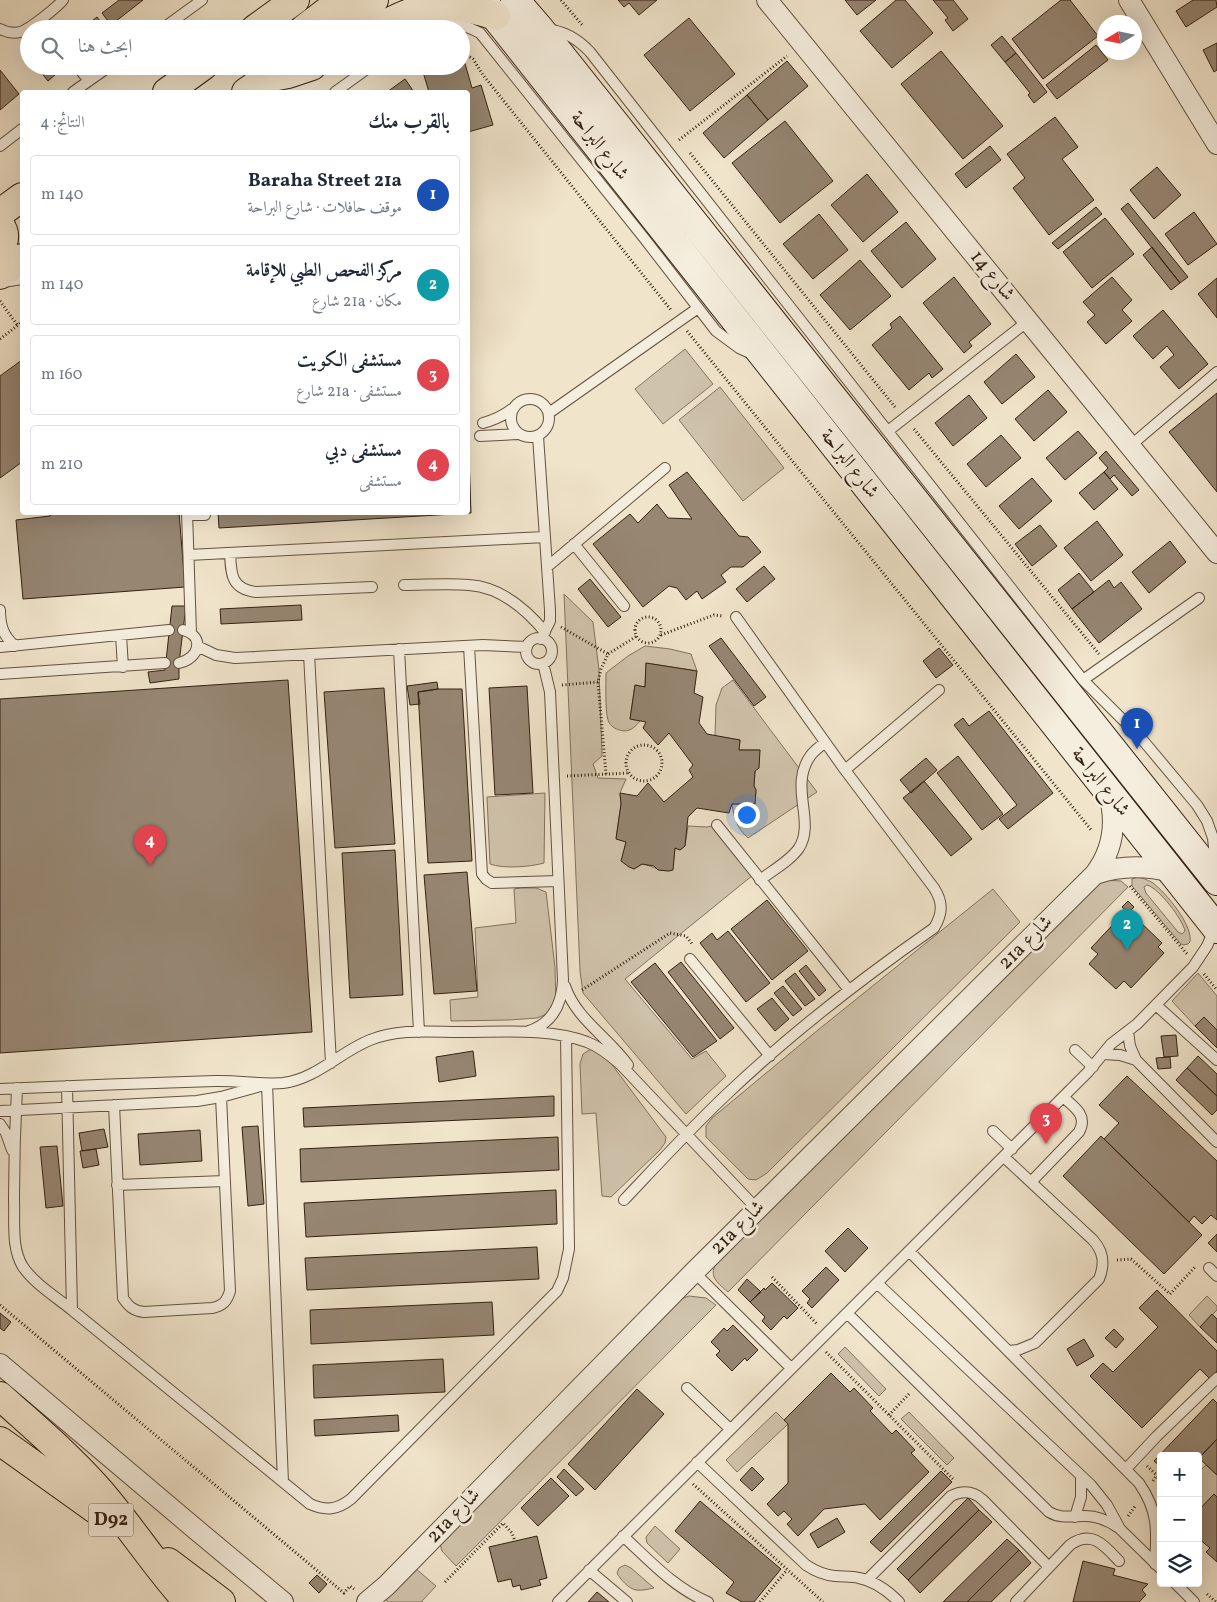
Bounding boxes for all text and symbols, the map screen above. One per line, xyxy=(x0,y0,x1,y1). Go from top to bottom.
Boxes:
north arrow xyxy=(1097,15,1142,60)
search box xyxy=(20,20,470,75)
icon: search xyxy=(38,34,66,62)
text: ابحث هنا xyxy=(78,34,132,60)
street label: شارع البراحة xyxy=(561,105,635,188)
text: بالقرب منك xyxy=(368,108,450,137)
text: النتائج: 4 xyxy=(40,112,85,134)
text: Baraha Street 21a xyxy=(248,168,402,194)
text: 140 m xyxy=(41,184,83,206)
text: 1 xyxy=(430,184,436,206)
text: موقف حافلات · شارع البراحة xyxy=(248,197,402,219)
street label: شارع 14 xyxy=(961,244,1021,309)
text: مركز الفحص الطبي للإقامة xyxy=(246,258,402,284)
text: 140 m xyxy=(41,274,83,296)
text: 2 xyxy=(429,274,437,296)
text: مكان · 21a شارع xyxy=(312,291,402,313)
text: مستشفى الكويت xyxy=(297,348,402,374)
text: 160 m xyxy=(41,364,82,386)
text: 3 xyxy=(429,364,437,386)
text: مستشفى · 21a شارع xyxy=(296,381,402,403)
street label: شارع البراحة xyxy=(811,423,885,506)
text: مستشفى دبي xyxy=(325,438,402,464)
text: 210 m xyxy=(41,454,83,476)
text: 4 xyxy=(428,454,438,476)
text: مستشفى xyxy=(359,471,402,493)
pin: 1 xyxy=(1121,708,1153,749)
street label: شارع البراحة xyxy=(1062,741,1136,824)
your location xyxy=(734,802,760,828)
pin: 4 xyxy=(134,825,166,866)
street label: 21a شارع xyxy=(992,909,1061,978)
pin: 2 xyxy=(1111,909,1143,950)
pin: 3 xyxy=(1030,1103,1062,1144)
street label: 21a شارع xyxy=(704,1194,773,1263)
map controls xyxy=(1157,1452,1202,1587)
button: + xyxy=(1157,1452,1202,1497)
street label: 21a شارع xyxy=(421,1482,489,1551)
button: − xyxy=(1157,1497,1202,1542)
road number: D92 xyxy=(88,1504,134,1536)
button: layers xyxy=(1157,1542,1202,1587)

